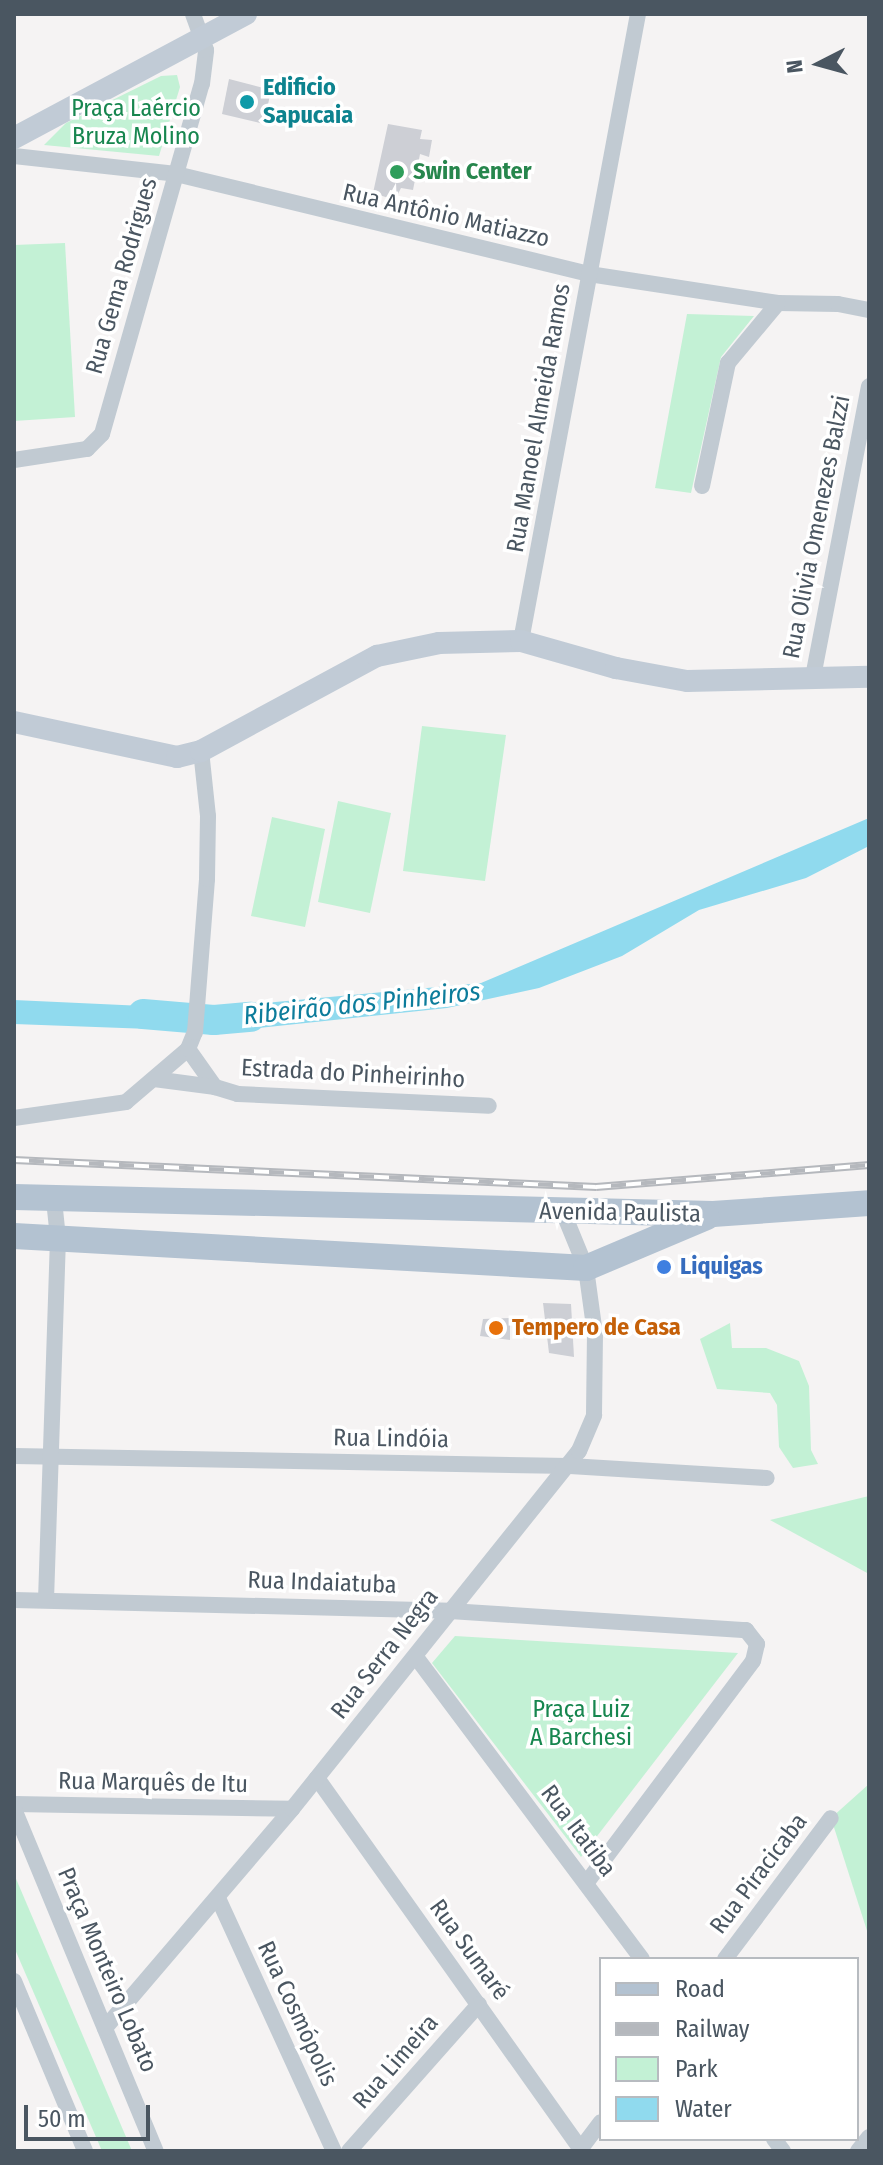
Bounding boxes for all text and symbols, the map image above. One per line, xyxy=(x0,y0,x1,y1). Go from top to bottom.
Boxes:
north arrow xyxy=(779,24,859,104)
text: N xyxy=(781,59,809,75)
place label: Edificio Sapucaia xyxy=(263,74,353,130)
marker: Edificio Sapucaia xyxy=(238,93,256,111)
park label: Praça Laércio Bruza Molino xyxy=(71,95,201,151)
place label: Swin Center xyxy=(413,158,532,186)
marker: Swin Center xyxy=(388,163,406,181)
street label: Rua Gema Rodrigues xyxy=(80,175,164,377)
street label: Rua Antônio Matiazzo xyxy=(340,178,552,254)
street label: Rua Manoel Almeida Ramos xyxy=(501,281,577,555)
street label: Rua Olivia Omenezes Balzzi xyxy=(777,393,857,661)
water label: Ribeirão dos Pinheiros xyxy=(242,976,482,1032)
street label: Estrada do Pinheirinho xyxy=(240,1054,466,1094)
street label: Avenida Paulista xyxy=(539,1197,701,1229)
place label: Liquigas xyxy=(680,1253,763,1281)
marker: Liquigas xyxy=(655,1258,673,1276)
place label: Tempero de Casa xyxy=(512,1314,681,1342)
marker: Tempero de Casa xyxy=(487,1319,505,1337)
street label: Rua Lindóia xyxy=(333,1424,449,1454)
street label: Rua Indaiatuba xyxy=(247,1566,397,1600)
street label: Rua Serra Negra xyxy=(325,1583,445,1725)
park label: Praça Luiz A Barchesi xyxy=(530,1696,632,1752)
street label: Rua Marquês de Itu xyxy=(58,1767,248,1799)
street label: Rua Itatiba xyxy=(534,1780,622,1882)
street label: Rua Piracicaba xyxy=(704,1808,814,1940)
street label: Praça Monteiro Lobato xyxy=(51,1863,163,2077)
street label: Rua Sumaré xyxy=(423,1894,515,2006)
street label: Rua Cosmópolis xyxy=(251,1937,343,2091)
legend xyxy=(599,1957,859,2141)
text: Road xyxy=(675,1975,725,2003)
street label: Rua Limeira xyxy=(347,2009,445,2115)
text: Railway xyxy=(675,2015,750,2043)
text: Park xyxy=(675,2055,718,2083)
scale bar xyxy=(28,2089,154,2139)
text: Water xyxy=(675,2095,732,2123)
text: 50 m xyxy=(38,2105,86,2133)

